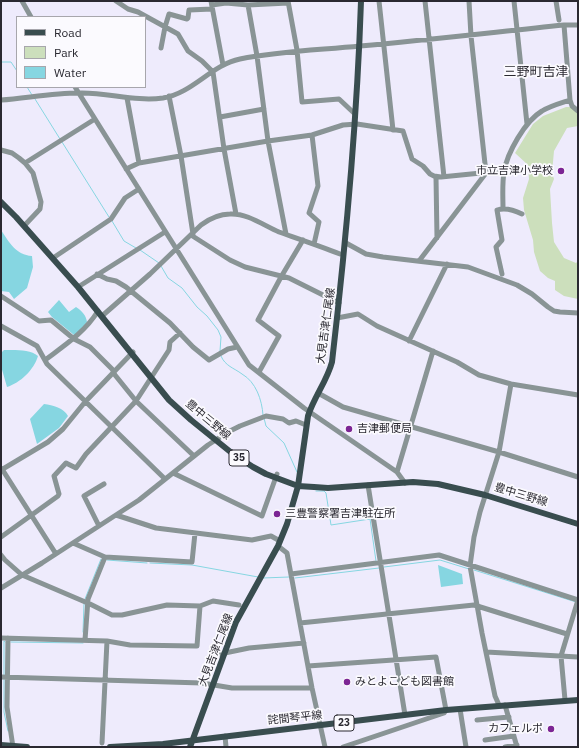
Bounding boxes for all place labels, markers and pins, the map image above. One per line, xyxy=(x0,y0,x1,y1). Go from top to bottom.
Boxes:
place label: 市立吉津小学校 xyxy=(476,164,553,178)
marker: 市立吉津小学校 xyxy=(556,166,566,176)
place label: 吉津郵便局 xyxy=(357,422,412,436)
marker: 吉津郵便局 xyxy=(344,424,354,434)
place label: 三豊警察署吉津駐在所 xyxy=(285,507,395,521)
marker: 三豊警察署吉津駐在所 xyxy=(272,509,282,519)
place label: みとよこども図書館 xyxy=(355,675,454,689)
marker: みとよこども図書館 xyxy=(342,677,352,687)
place label: カフェルポ xyxy=(488,722,543,736)
marker: カフェルポ xyxy=(546,724,556,734)

